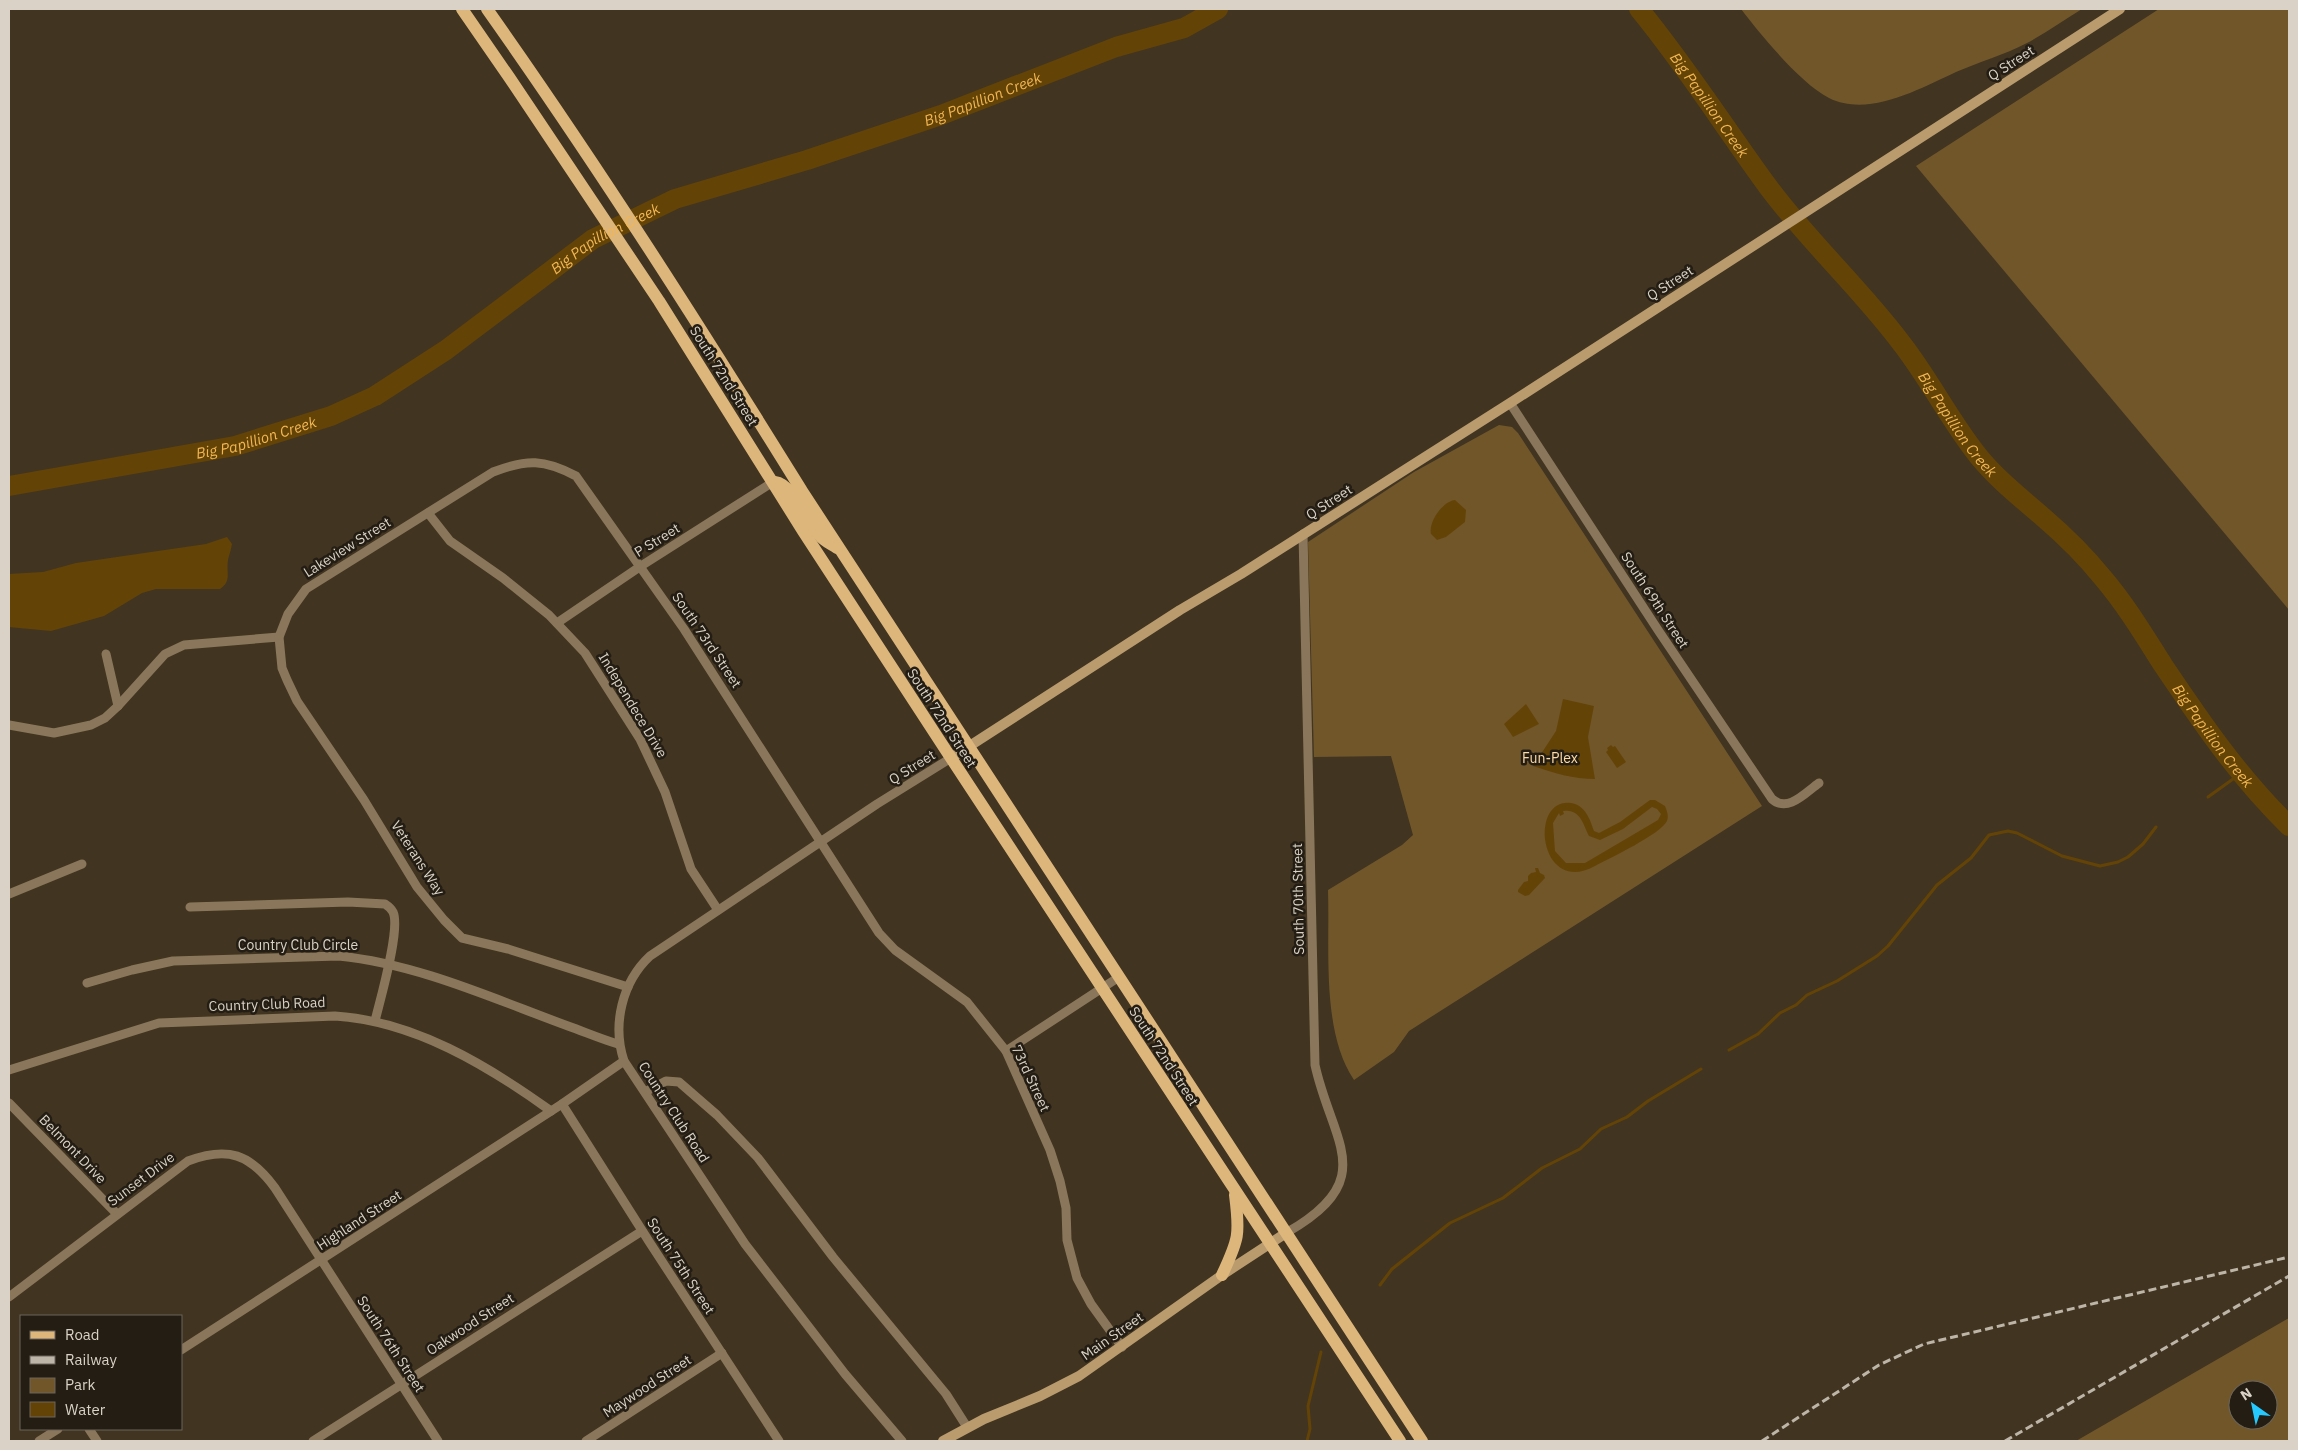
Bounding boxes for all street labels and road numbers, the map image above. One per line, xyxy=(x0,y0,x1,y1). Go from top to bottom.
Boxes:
street label: Q Street xyxy=(1984,41,2038,85)
street label: Q Street xyxy=(1643,261,1697,305)
street label: South 72nd Street xyxy=(686,323,762,429)
street label: Q Street xyxy=(1302,480,1356,524)
street label: Lakeview Street xyxy=(300,513,394,581)
street label: P Street xyxy=(631,519,683,561)
street label: South 69th Street xyxy=(1617,548,1693,652)
street label: South 73rd Street xyxy=(668,589,746,691)
street label: Independece Drive xyxy=(595,649,672,761)
street label: South 72nd Street xyxy=(903,665,981,771)
street label: Q Street xyxy=(885,746,939,788)
street label: Veterans Way xyxy=(387,817,449,899)
street label: South 70th Street xyxy=(1288,843,1308,955)
street label: Country Club Circle xyxy=(238,936,359,954)
street label: Country Club Road xyxy=(208,993,326,1015)
street label: South 72nd Street xyxy=(1125,1003,1203,1109)
street label: 73rd Street xyxy=(1008,1042,1054,1114)
street label: Country Club Road xyxy=(635,1058,713,1166)
street label: Belmont Drive xyxy=(35,1111,111,1188)
street label: Sunset Drive xyxy=(104,1148,178,1210)
street label: Highland Street xyxy=(313,1186,405,1254)
street label: South 75th Street xyxy=(643,1214,719,1318)
street label: Oakwood Street xyxy=(423,1289,517,1359)
street label: South 76th Street xyxy=(353,1292,429,1396)
street label: Main Street xyxy=(1077,1308,1147,1364)
street label: Maywood Street xyxy=(599,1351,695,1421)

